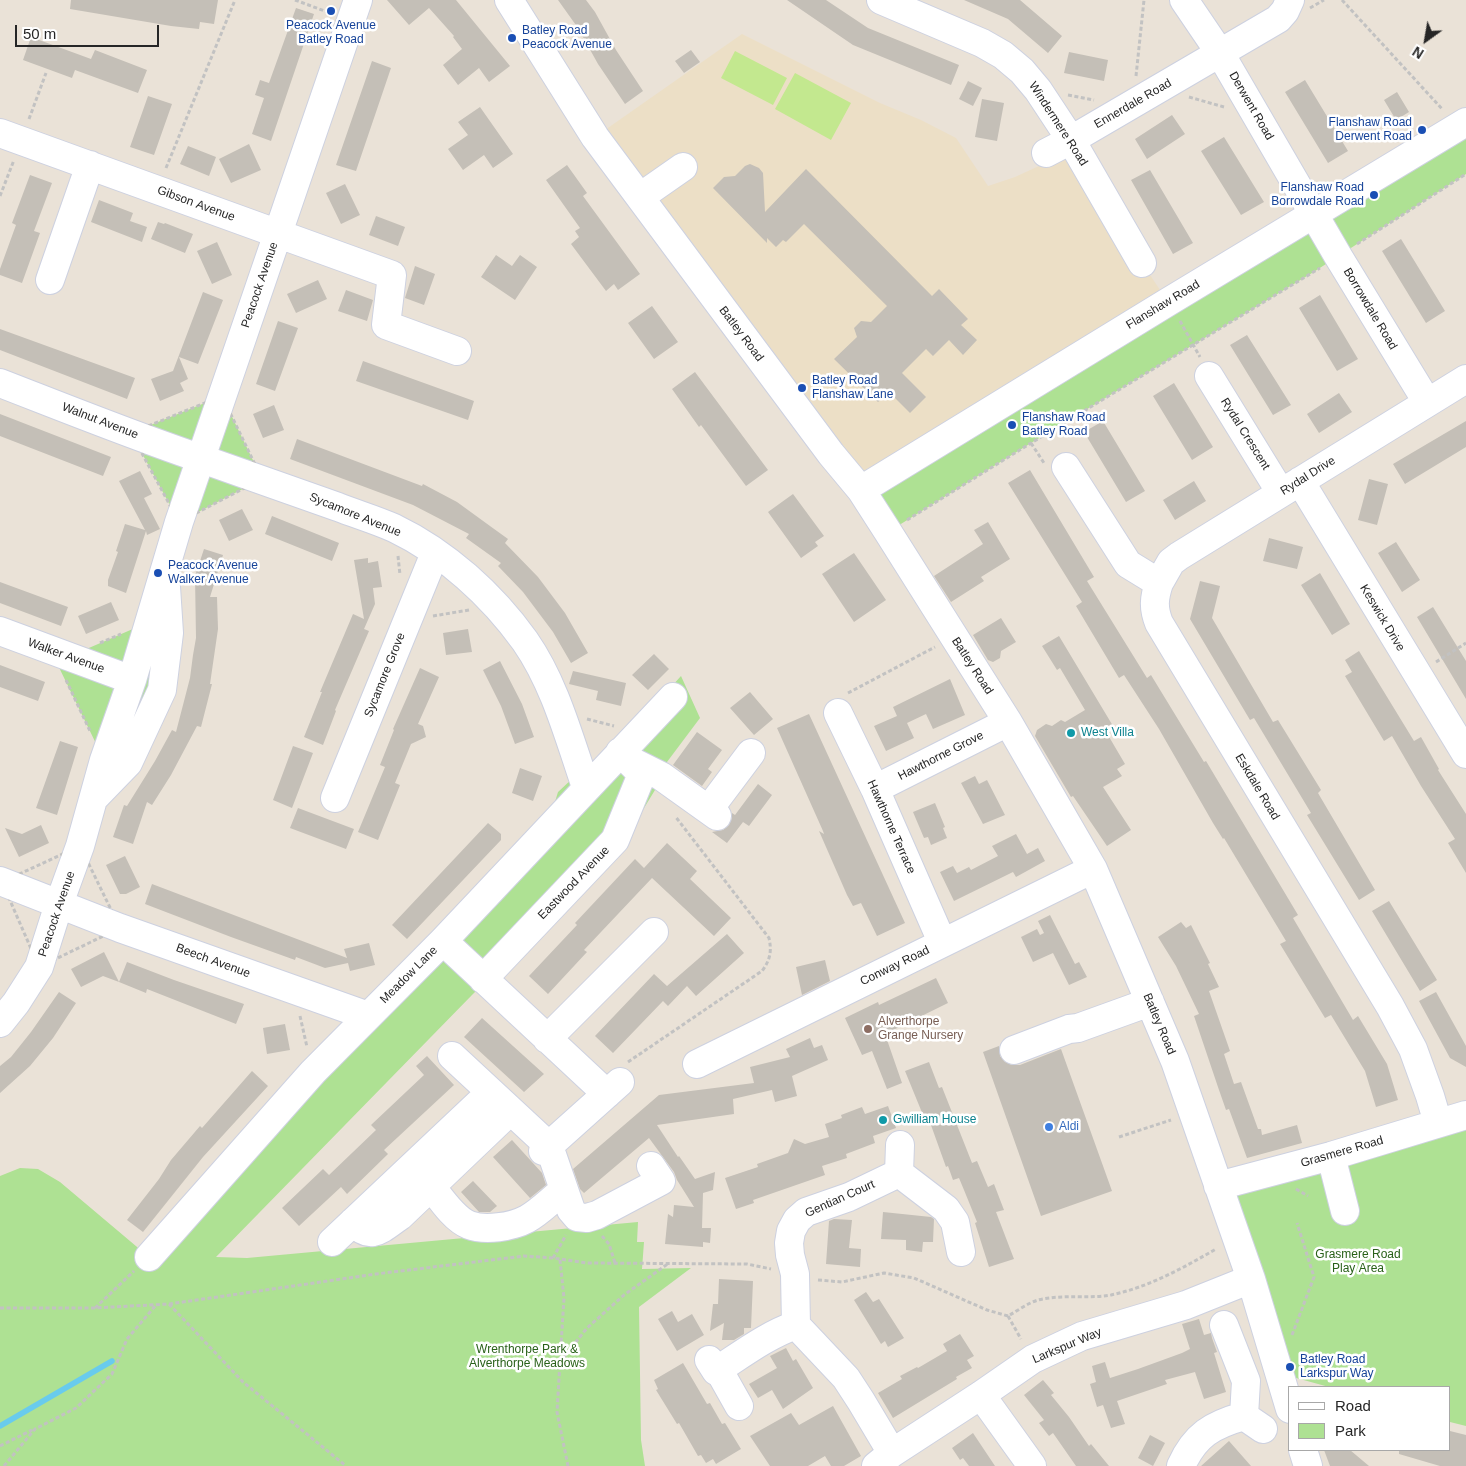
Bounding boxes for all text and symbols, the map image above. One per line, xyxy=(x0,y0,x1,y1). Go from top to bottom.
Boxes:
marker: Peacock Avenue Batley Road xyxy=(325,5,337,17)
scale bar xyxy=(18,15,161,47)
north arrow xyxy=(1401,15,1451,65)
place label: Peacock Avenue Batley Road xyxy=(286,19,376,47)
place label: Batley Road Peacock Avenue xyxy=(522,24,612,52)
text: 50 m xyxy=(23,25,56,42)
marker: Batley Road Peacock Avenue xyxy=(506,32,518,44)
text: N xyxy=(1410,43,1427,62)
street label: Derwent Road xyxy=(1226,69,1276,143)
street label: Ennerdale Road xyxy=(1092,76,1174,132)
street label: Windermere Road xyxy=(1025,79,1091,169)
place label: Flanshaw Road Derwent Road xyxy=(1329,116,1412,144)
marker: Flanshaw Road Derwent Road xyxy=(1416,124,1428,136)
place label: Flanshaw Road Borrowdale Road xyxy=(1271,181,1364,209)
street label: Gibson Avenue xyxy=(155,183,237,225)
marker: Flanshaw Road Borrowdale Road xyxy=(1368,189,1380,201)
street label: Peacock Avenue xyxy=(239,240,281,330)
street label: Borrowdale Road xyxy=(1340,266,1400,352)
street label: Flanshaw Road xyxy=(1124,277,1202,333)
street label: Batley Road xyxy=(716,304,766,364)
place label: Batley Road Flanshaw Lane xyxy=(812,374,893,402)
marker: Batley Road Flanshaw Lane xyxy=(796,382,808,394)
street label: Rydal Crescent xyxy=(1217,395,1273,473)
street label: Walnut Avenue xyxy=(60,400,140,442)
place label: Flanshaw Road Batley Road xyxy=(1022,411,1105,439)
marker: Flanshaw Road Batley Road xyxy=(1006,419,1018,431)
street label: Rydal Drive xyxy=(1278,453,1338,499)
street label: Sycamore Avenue xyxy=(307,490,403,540)
place label: Peacock Avenue Walker Avenue xyxy=(168,559,258,587)
marker: Peacock Avenue Walker Avenue xyxy=(152,567,164,579)
street label: Keswick Drive xyxy=(1356,582,1408,654)
street label: Sycamore Grove xyxy=(361,631,409,719)
street label: Walker Avenue xyxy=(26,635,106,677)
street label: Batley Road xyxy=(948,635,996,697)
place label: West Villa xyxy=(1081,726,1134,740)
marker: West Villa xyxy=(1065,727,1077,739)
street label: Hawthorne Grove xyxy=(896,728,986,784)
street label: Eskdale Road xyxy=(1232,751,1282,823)
street label: Hawthorne Terrace xyxy=(864,778,918,876)
street label: Eastwood Avenue xyxy=(535,843,613,923)
street label: Peacock Avenue xyxy=(36,869,78,959)
street label: Beech Avenue xyxy=(174,941,252,981)
street label: Meadow Lane xyxy=(377,943,441,1007)
street label: Conway Road xyxy=(858,943,932,989)
street label: Batley Road xyxy=(1140,991,1178,1057)
place label: Alverthorpe Grange Nursery xyxy=(878,1015,963,1043)
marker: Alverthorpe Grange Nursery xyxy=(862,1023,874,1035)
place label: Gwilliam House xyxy=(893,1113,976,1127)
marker: Gwilliam House xyxy=(877,1114,889,1126)
place label: Aldi xyxy=(1059,1120,1079,1134)
marker: Aldi xyxy=(1043,1121,1055,1133)
street label: Grasmere Road xyxy=(1299,1133,1385,1171)
street label: Gentian Court xyxy=(803,1177,877,1221)
park label: Grasmere Road Play Area xyxy=(1315,1248,1401,1276)
street label: Larkspur Way xyxy=(1030,1325,1104,1367)
park label: Wrenthorpe Park & Alverthorpe Meadows xyxy=(469,1343,585,1371)
place label: Batley Road Larkspur Way xyxy=(1300,1353,1374,1381)
marker: Batley Road Larkspur Way xyxy=(1284,1361,1296,1373)
legend xyxy=(1288,1386,1451,1451)
text: Road xyxy=(1335,1397,1371,1414)
text: Park xyxy=(1335,1422,1366,1439)

